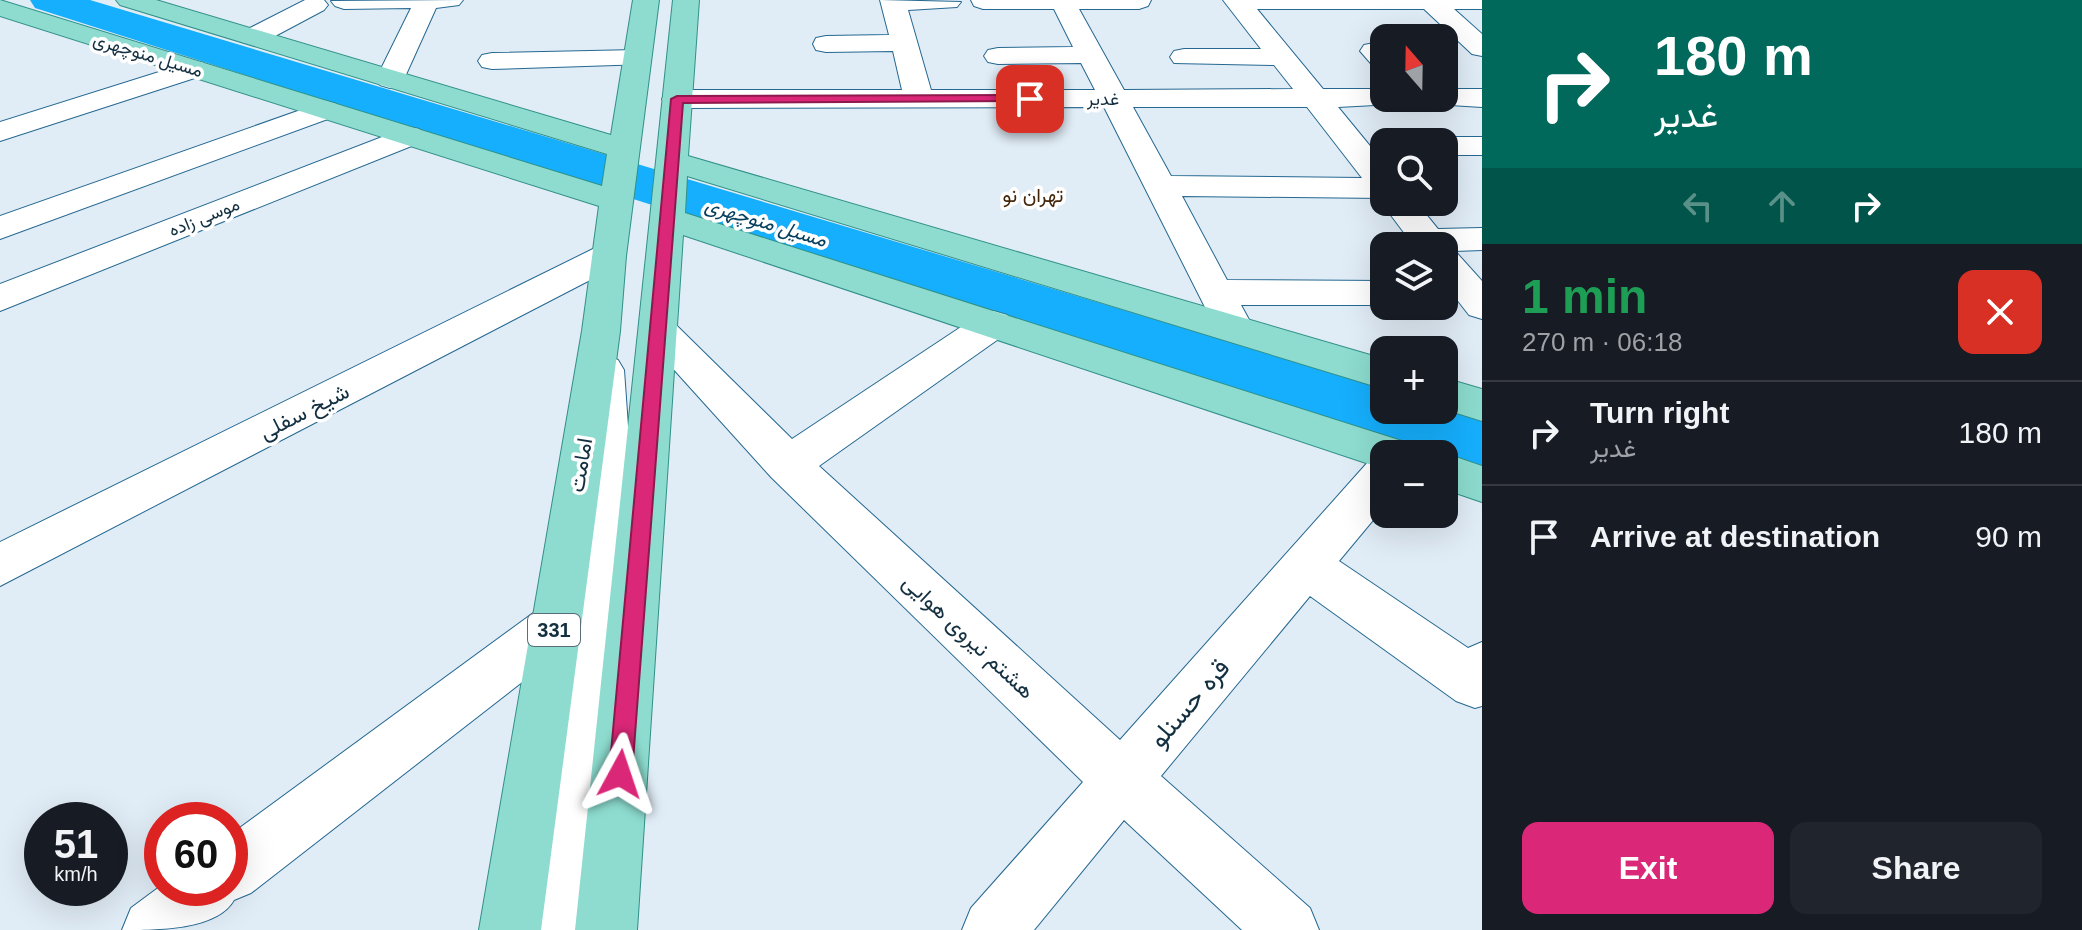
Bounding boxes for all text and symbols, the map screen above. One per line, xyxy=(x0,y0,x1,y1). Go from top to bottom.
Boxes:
north arrow xyxy=(1370,24,1458,112)
map controls xyxy=(1370,24,1458,528)
text: 180 m xyxy=(1654,24,1813,87)
street label: مسیل منوچهری xyxy=(90,29,205,83)
icon: right xyxy=(1522,32,1626,136)
pin xyxy=(996,65,1064,133)
icon: arrive xyxy=(1008,77,1052,121)
street label: غدیر xyxy=(1086,89,1119,110)
text: غدیر xyxy=(1654,94,1718,135)
button: search xyxy=(1370,128,1458,216)
district label: تهران نو xyxy=(1003,184,1063,208)
icon: left xyxy=(1676,184,1720,228)
icon: ahead xyxy=(1760,184,1804,228)
icon: right xyxy=(1844,184,1888,228)
water label: مسیل منوچهری xyxy=(702,193,830,254)
street label: موسی زاده xyxy=(166,194,243,241)
button: layers xyxy=(1370,232,1458,320)
text: 1 min xyxy=(1522,270,1647,323)
button: close xyxy=(1958,270,2042,354)
text: 270 m · 06:18 xyxy=(1522,327,1682,357)
button: + xyxy=(1370,336,1458,424)
street label: شیخ سفلی xyxy=(255,378,354,446)
text: Turn right xyxy=(1590,396,1729,429)
icon: right xyxy=(1522,411,1566,455)
text: 180 m xyxy=(1959,416,2042,449)
text: غدیر xyxy=(1590,433,1636,463)
street label: امامت xyxy=(564,436,597,494)
button: − xyxy=(1370,440,1458,528)
icon: arrive xyxy=(1522,515,1566,559)
text: Arrive at destination xyxy=(1590,520,1880,553)
text: 90 m xyxy=(1975,520,2042,553)
street label: هشتم نیروی هوایی xyxy=(896,569,1040,705)
road number: 331 xyxy=(528,614,580,646)
street label: قره حسنلو xyxy=(1143,653,1236,754)
position arrow xyxy=(578,732,662,816)
speed limit sign: 60 xyxy=(144,802,248,906)
text: 51 xyxy=(54,822,98,866)
button: Exit xyxy=(1522,822,1774,914)
button: Share xyxy=(1790,822,2042,914)
text: km/h xyxy=(54,863,98,885)

